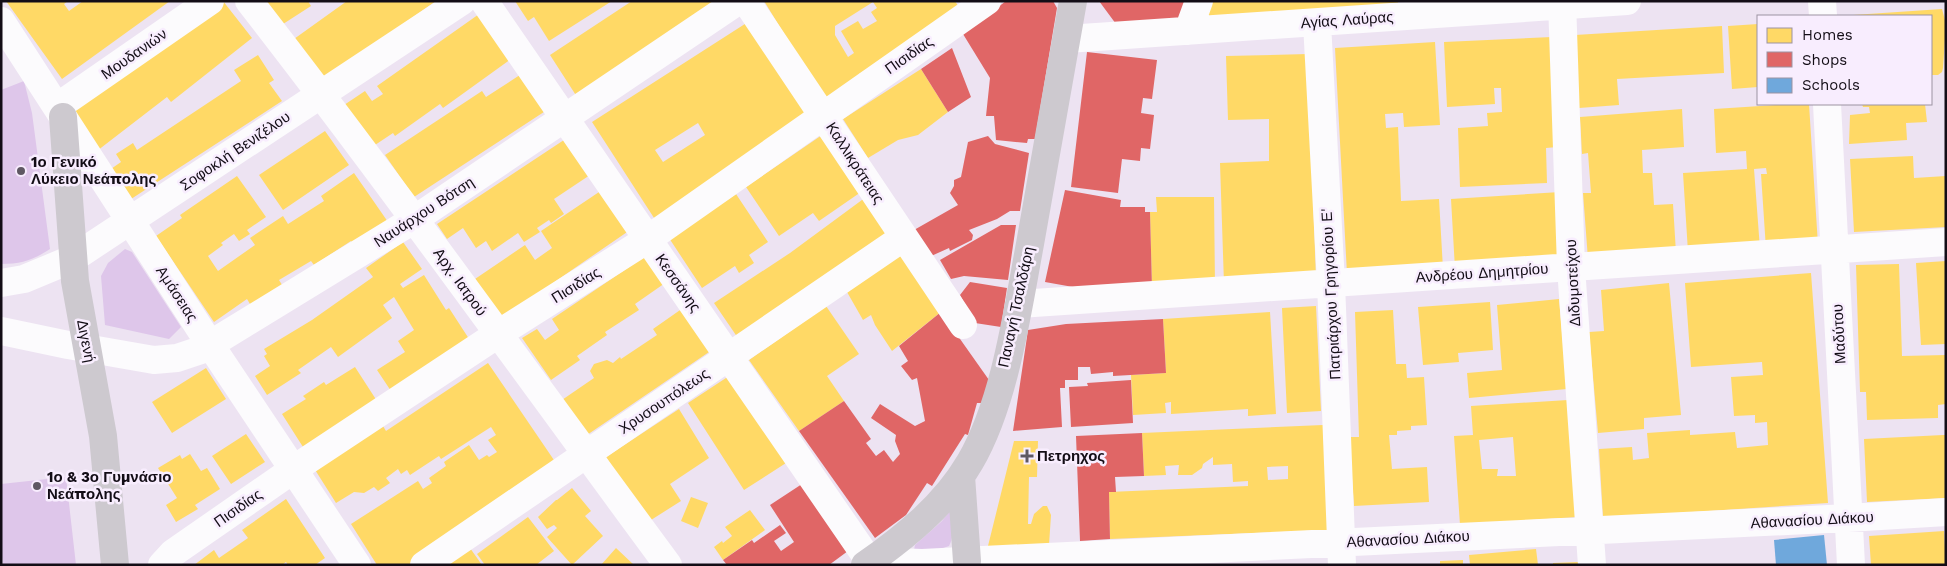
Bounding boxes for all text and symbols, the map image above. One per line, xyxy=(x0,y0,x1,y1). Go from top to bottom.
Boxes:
street label: Αγίας Λαύρας xyxy=(1300,8,1394,32)
legend xyxy=(1757,15,1932,105)
street label: Μουδανιών xyxy=(98,25,170,83)
text: Homes xyxy=(1802,26,1853,44)
street label: Πισιδίας xyxy=(882,32,936,78)
text: Shops xyxy=(1802,51,1847,69)
text: Schools xyxy=(1802,76,1860,94)
street label: Σοφοκλή Βενιζέλου xyxy=(177,108,293,194)
street label: Καλλικράτειας xyxy=(822,119,888,207)
place label: 1ο Γενικό Λύκειο Νεάπολης xyxy=(31,153,157,188)
marker: 1ο Γενικό Λύκειο Νεάπολης xyxy=(15,165,27,177)
street label: Ναυάρχου Βότση xyxy=(371,173,477,251)
street label: Πατριάρχου Γρηγορίου Ε' xyxy=(1318,208,1344,380)
street label: Διδυμοτείχου xyxy=(1562,239,1584,327)
street label: Αρχ. Ιατρού xyxy=(429,245,491,319)
street label: Παναγή Τσαλδάρη xyxy=(994,245,1038,369)
street label: Κεσσάνης xyxy=(651,250,705,316)
street label: Ανδρέου Δημητρίου xyxy=(1415,259,1549,287)
street label: Αμάσειας xyxy=(152,263,202,325)
street label: Πισιδίας xyxy=(548,263,604,307)
street label: Μαδύτου xyxy=(1828,304,1850,364)
street label: Διγενή xyxy=(73,318,99,364)
street label: Χρυσουπόλεως xyxy=(616,364,712,438)
place label: Πετρηχος xyxy=(1037,447,1105,465)
marker: Πετρηχος xyxy=(1021,450,1033,462)
place label: 1ο & 3ο Γυμνάσιο Νεάπολης xyxy=(47,468,171,503)
marker: 1ο & 3ο Γυμνάσιο Νεάπολης xyxy=(31,480,43,492)
street label: Πισιδίας xyxy=(211,485,265,531)
street label: Αθανασίου Διάκου xyxy=(1750,508,1874,532)
street label: Αθανασίου Διάκου xyxy=(1346,527,1470,551)

